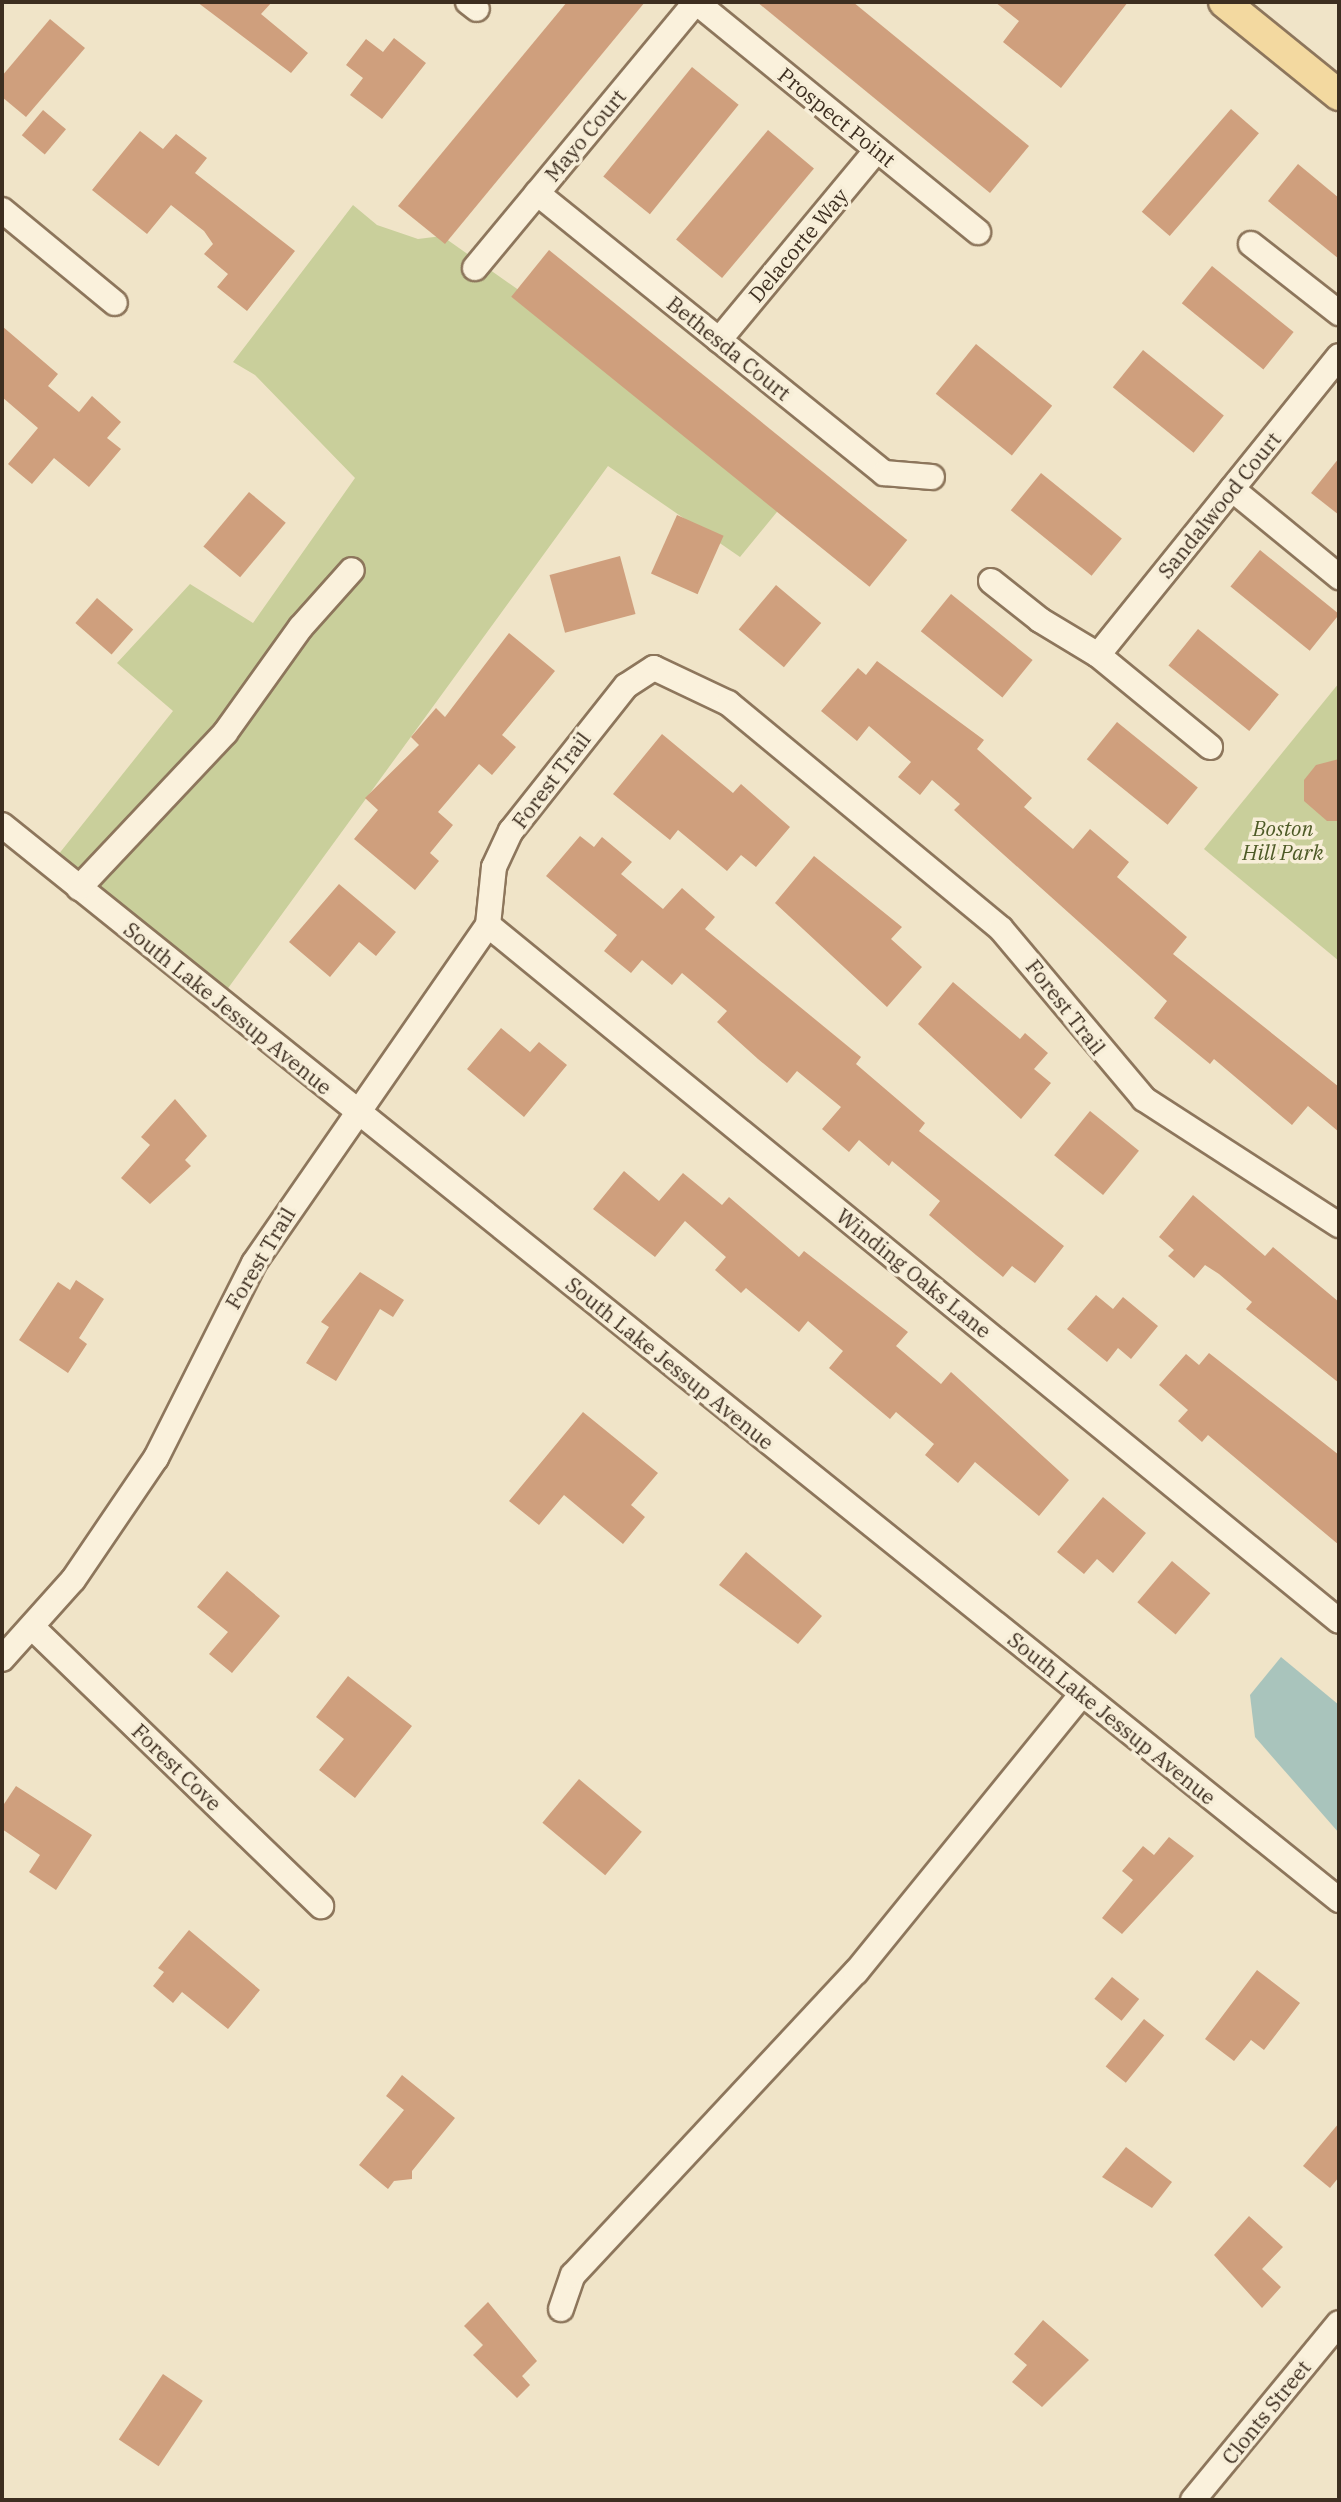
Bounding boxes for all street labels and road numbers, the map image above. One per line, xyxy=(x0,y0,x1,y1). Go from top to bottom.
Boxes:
street label: Prospect Point xyxy=(773,62,901,172)
street label: Mayo Court xyxy=(539,84,631,186)
street label: Delacorte Way xyxy=(743,183,853,307)
street label: Bethesda Court xyxy=(662,290,796,406)
street label: Sandalwood Court xyxy=(1152,427,1286,583)
street label: Forest Trail xyxy=(507,727,595,833)
street label: South Lake Jessup Avenue xyxy=(119,916,337,1100)
street label: Forest Trail xyxy=(1021,954,1111,1060)
street label: Forest Trail xyxy=(220,1203,300,1313)
street label: Winding Oaks Lane xyxy=(832,1203,996,1343)
street label: South Lake Jessup Avenue xyxy=(561,1271,779,1455)
street label: South Lake Jessup Avenue xyxy=(1003,1626,1221,1810)
street label: Forest Cove xyxy=(127,1718,227,1816)
street label: Clonts Street xyxy=(1216,2355,1316,2469)

